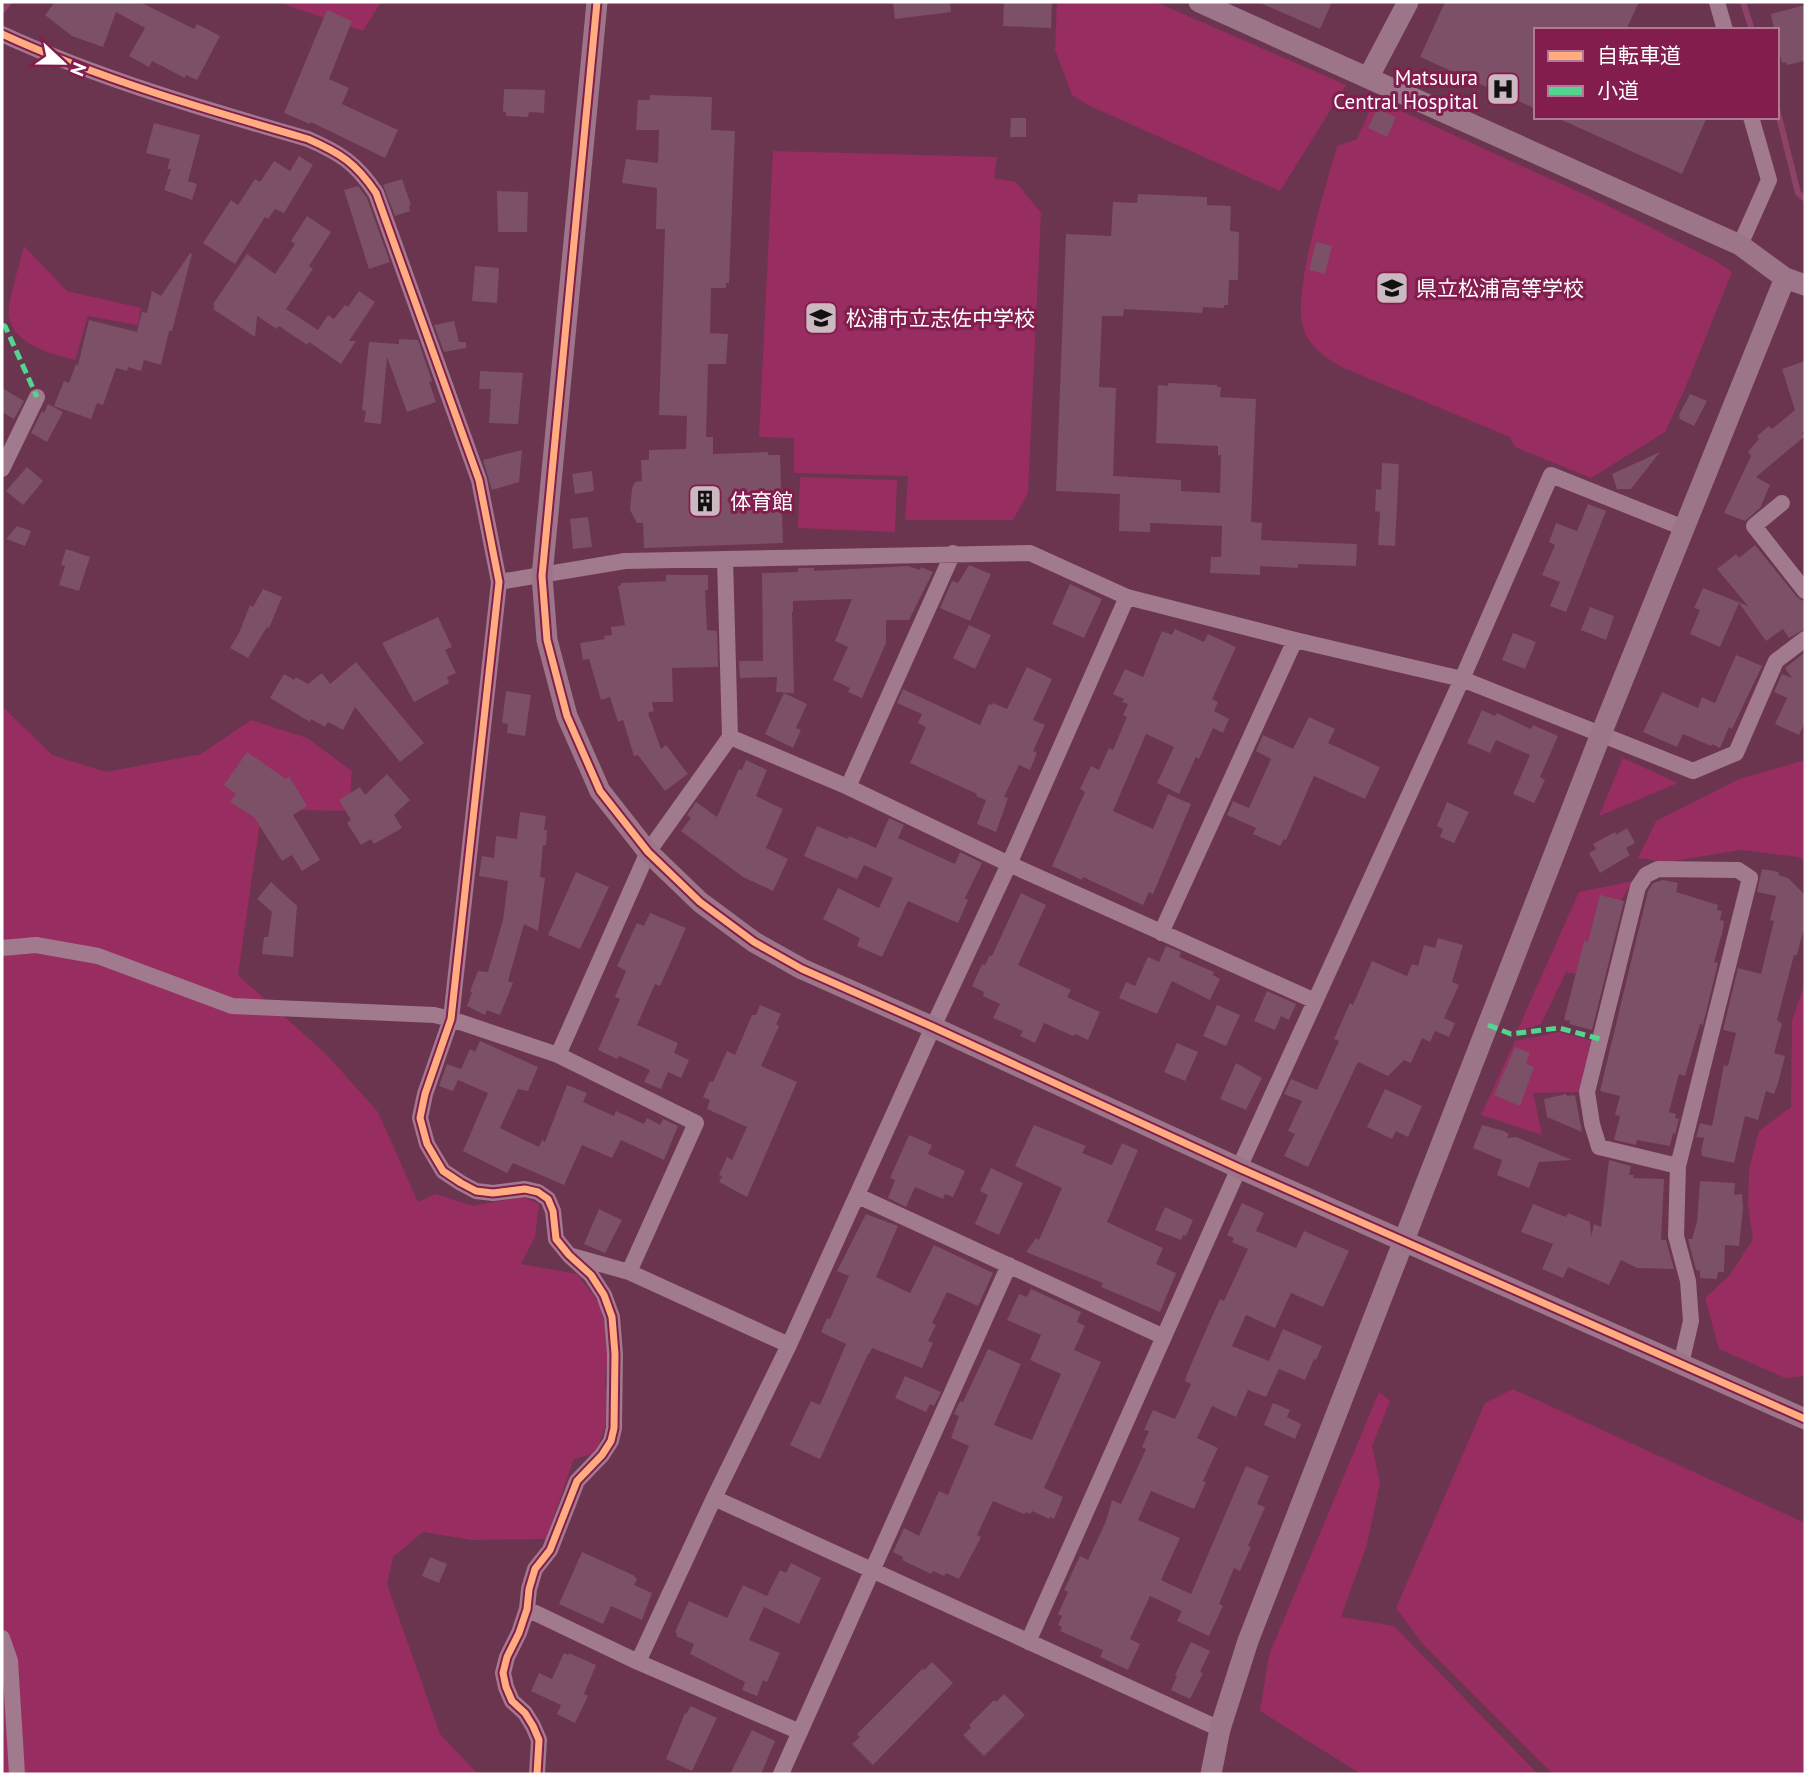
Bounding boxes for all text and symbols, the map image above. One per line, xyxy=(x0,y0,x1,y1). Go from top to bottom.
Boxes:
north arrow xyxy=(28,28,98,98)
legend xyxy=(1534,28,1779,119)
text: 自転車道 xyxy=(1597,42,1681,69)
text: N xyxy=(65,59,92,80)
place label: Matsuura Central Hospital xyxy=(1333,64,1478,115)
hospital icon: Matsuura Central Hospital xyxy=(1484,70,1522,108)
text: 小道 xyxy=(1597,77,1639,104)
school or university icon: 県立松浦高等学校 xyxy=(1373,269,1411,307)
place label: 県立松浦高等学校 xyxy=(1416,275,1584,302)
school or university icon: 松浦市立志佐中学校 xyxy=(802,299,840,337)
place label: 松浦市立志佐中学校 xyxy=(846,305,1035,332)
building icon: 体育館 xyxy=(686,482,724,520)
place label: 体育館 xyxy=(730,488,793,515)

